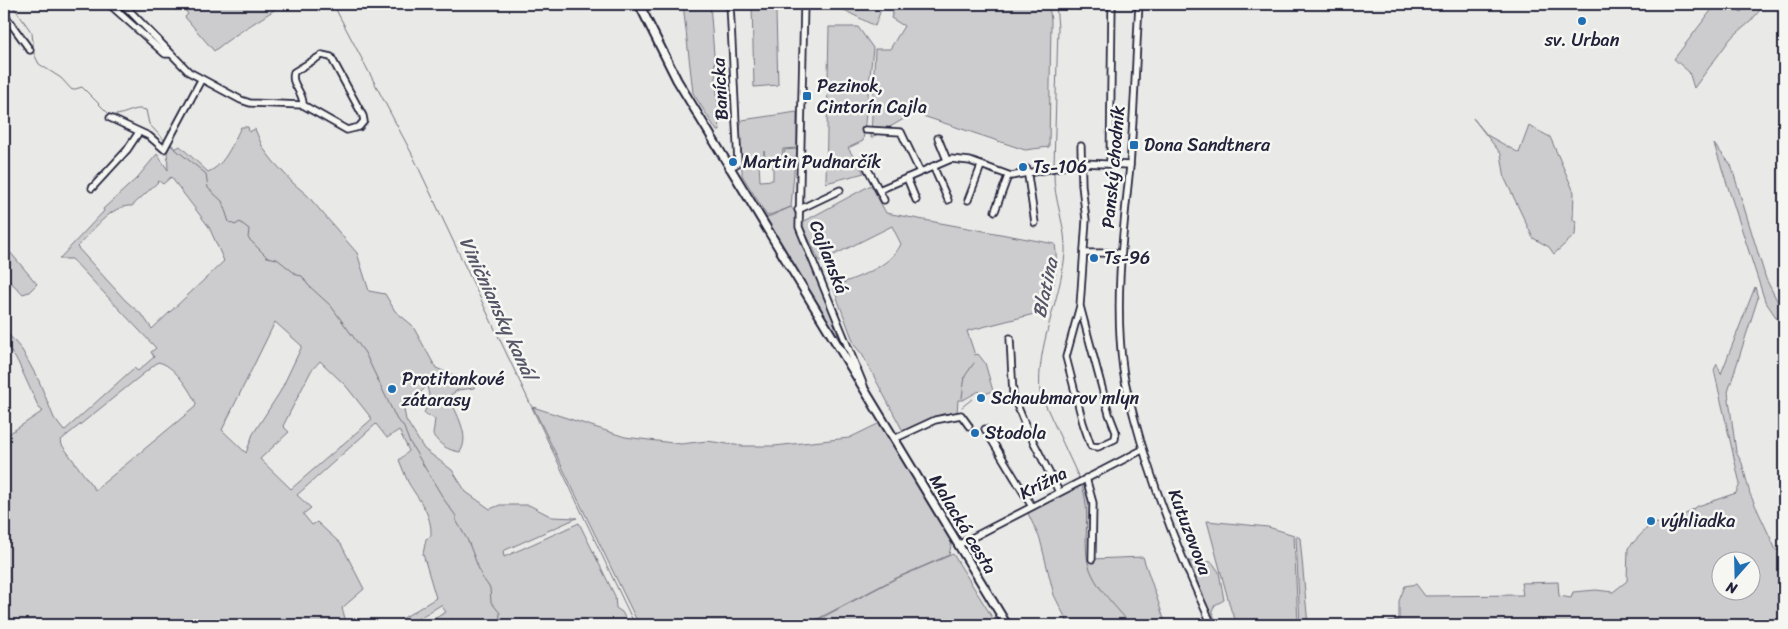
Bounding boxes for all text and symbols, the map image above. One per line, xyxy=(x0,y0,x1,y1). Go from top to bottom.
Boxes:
marker: sv. Urban xyxy=(1576,15,1588,27)
place label: sv. Urban xyxy=(1544,24,1620,56)
street label: Banícka xyxy=(702,56,738,121)
place label: Pezinok, Cintorín Cajla xyxy=(817,70,927,123)
marker: Pezinok, Cintorín Cajla xyxy=(801,90,813,102)
street label: Panský chodník xyxy=(1092,104,1134,230)
place label: Dona Sandtnera xyxy=(1144,129,1271,161)
marker: Dona Sandtnera xyxy=(1128,139,1140,151)
place label: Martin Pudnarčík xyxy=(743,146,882,178)
place label: Ts-106 xyxy=(1033,151,1087,183)
marker: Martin Pudnarčík xyxy=(727,156,739,168)
marker: Ts-106 xyxy=(1017,161,1029,173)
street label: Cajlanská xyxy=(800,215,858,299)
water label: Viničniansky kanál xyxy=(450,231,548,389)
place label: Ts-96 xyxy=(1104,242,1150,274)
marker: Ts-96 xyxy=(1088,252,1100,264)
water label: Blatina xyxy=(1023,254,1068,321)
place label: Protitankové zátarasy xyxy=(401,363,505,416)
place label: Schaubmarov mlyn xyxy=(991,382,1140,414)
marker: Protitankové zátarasy xyxy=(386,383,398,395)
marker: Schaubmarov mlyn xyxy=(975,392,987,404)
place label: Stodola xyxy=(985,417,1046,449)
marker: Stodola xyxy=(969,427,981,439)
street label: Krížna xyxy=(1013,457,1073,509)
street label: Malacká cesta xyxy=(920,468,1006,580)
street label: Kutuzovova xyxy=(1159,484,1221,581)
place label: výhliadka xyxy=(1661,505,1735,537)
marker: výhliadka xyxy=(1645,515,1657,527)
north arrow xyxy=(1710,552,1760,602)
text: N xyxy=(1723,574,1741,601)

